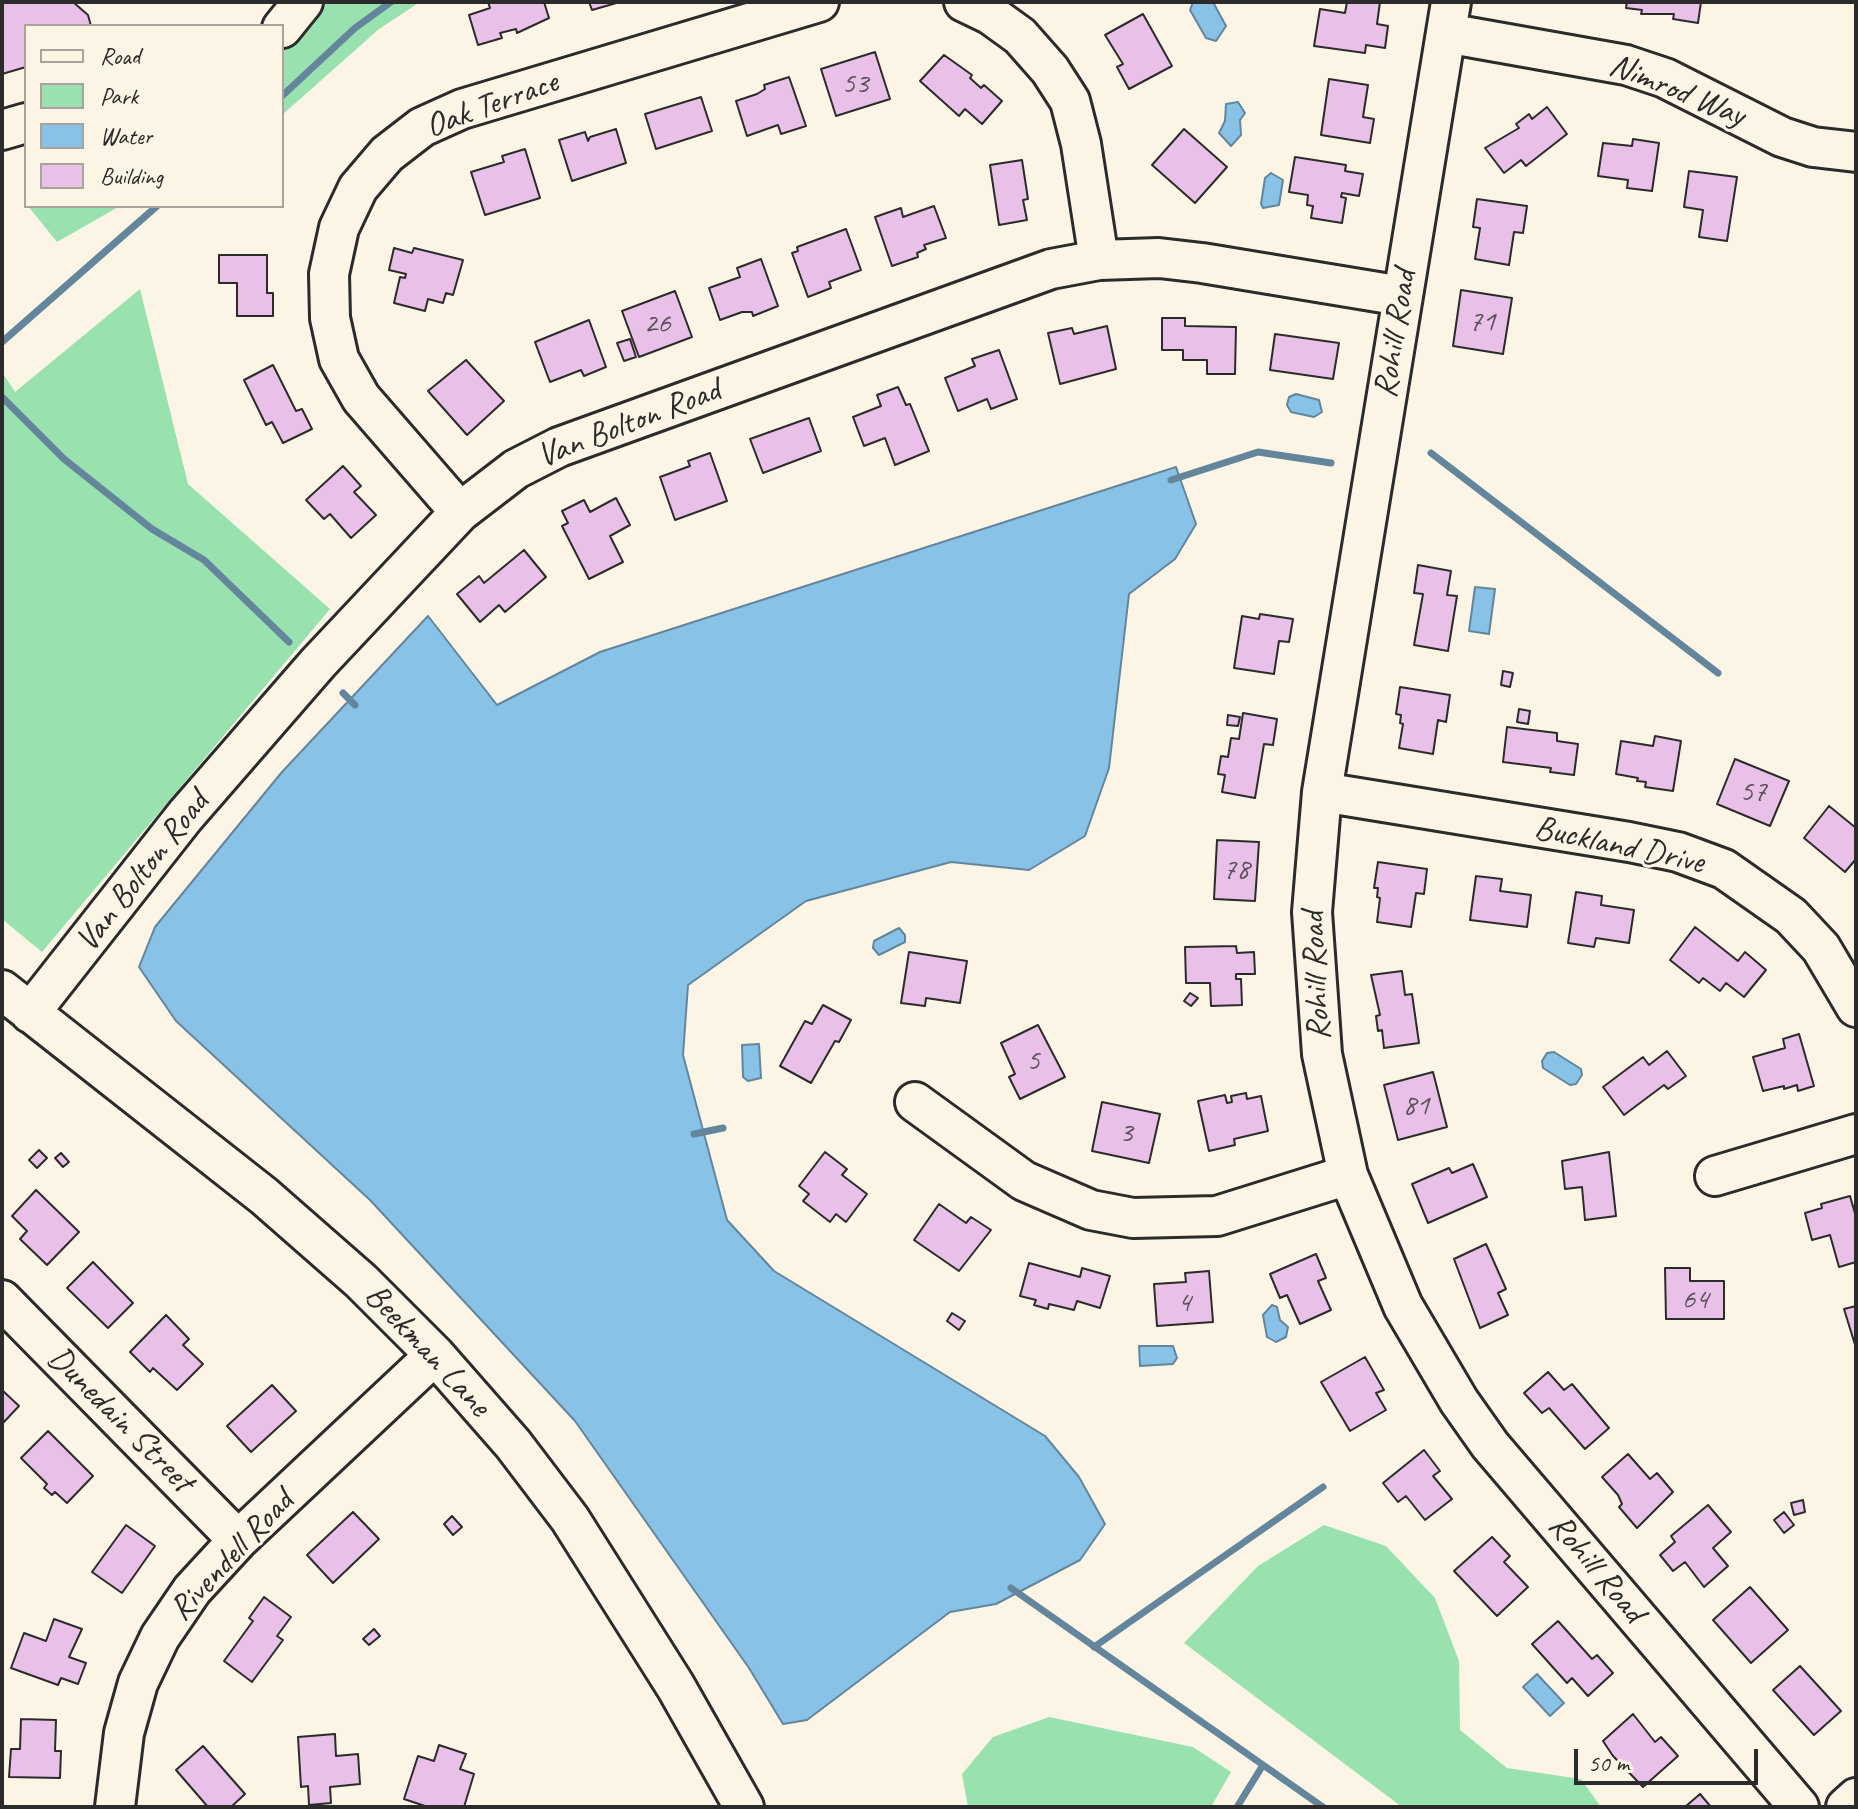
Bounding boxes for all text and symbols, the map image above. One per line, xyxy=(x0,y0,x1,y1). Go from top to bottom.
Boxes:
legend xyxy=(24,24,284,208)
text: Road xyxy=(100,41,140,71)
street label: Nimrod Way xyxy=(1603,45,1751,137)
street label: Oak Terrace xyxy=(420,62,564,148)
house number: 53 xyxy=(842,66,868,102)
text: Park xyxy=(100,81,138,111)
text: Water xyxy=(100,121,152,151)
text: Building xyxy=(100,161,163,191)
street label: Rohill Road xyxy=(1366,267,1426,401)
house number: 71 xyxy=(1469,304,1495,340)
house number: 26 xyxy=(644,306,670,342)
street label: Van Bolton Road xyxy=(532,370,726,478)
house number: 57 xyxy=(1740,774,1766,810)
street label: Van Bolton Road xyxy=(68,784,218,960)
street label: Buckland Drive xyxy=(1531,808,1707,884)
house number: 78 xyxy=(1223,852,1249,888)
street label: Rohill Road xyxy=(1293,911,1341,1041)
house number: 5 xyxy=(1026,1043,1040,1079)
house number: 81 xyxy=(1403,1088,1429,1124)
house number: 3 xyxy=(1119,1115,1133,1151)
street label: Beekman Lane xyxy=(355,1276,499,1426)
house number: 64 xyxy=(1682,1282,1708,1318)
house number: 4 xyxy=(1177,1285,1191,1321)
street label: Dunedain Street xyxy=(38,1338,202,1502)
street label: Rivendell Road xyxy=(161,1482,303,1630)
street label: Rohill Road xyxy=(1539,1507,1653,1631)
scale bar xyxy=(1578,1733,1762,1783)
text: 50 m xyxy=(1588,1748,1629,1778)

